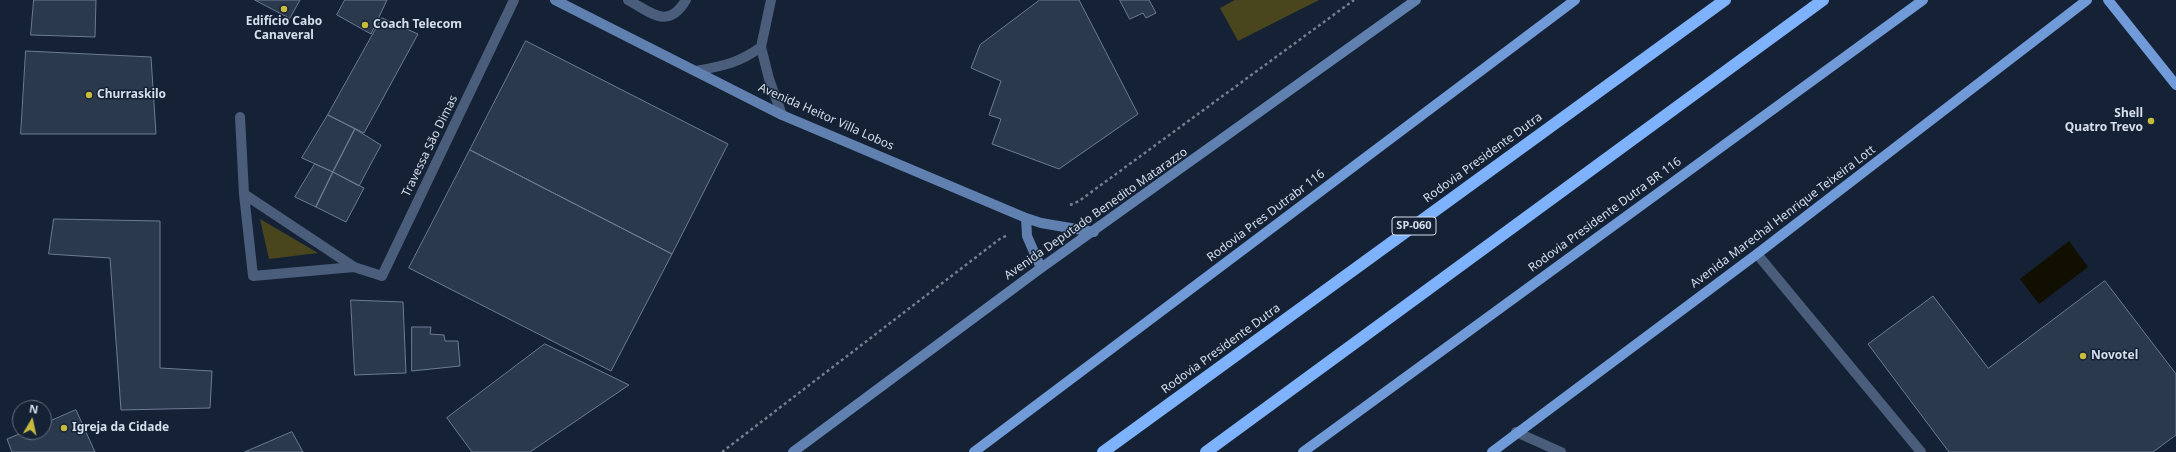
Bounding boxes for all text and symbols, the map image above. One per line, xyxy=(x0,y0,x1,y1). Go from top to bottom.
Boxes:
marker: Edifício Cabo Canaveral xyxy=(279,4,289,14)
place label: Edifício Cabo Canaveral xyxy=(246,15,322,43)
place label: Coach Telecom xyxy=(373,18,462,32)
marker: Coach Telecom xyxy=(360,20,370,30)
street label: Avenida Heitor Villa Lobos xyxy=(756,81,896,153)
place label: Churraskilo xyxy=(97,88,166,102)
marker: Churraskilo xyxy=(84,90,94,100)
street label: Travessa São Dimas xyxy=(399,93,461,199)
place label: Shell Quatro Trevo xyxy=(2065,107,2143,135)
street label: Rodovia Presidente Dutra xyxy=(1421,110,1545,206)
marker: Shell Quatro Trevo xyxy=(2146,116,2156,126)
street label: Avenida Marechal Henrique Teixeira Lott xyxy=(1688,143,1878,291)
street label: Avenida Deputado Benedito Matarazzo xyxy=(1002,145,1190,283)
street label: Rodovia Presidente Dutra BR 116 xyxy=(1526,155,1684,275)
street label: Rodovia Pres Dutrabr 116 xyxy=(1204,167,1328,265)
road number: SP-060 xyxy=(1392,217,1436,235)
street label: Rodovia Presidente Dutra xyxy=(1159,301,1283,397)
place label: Novotel xyxy=(2091,349,2138,363)
marker: Novotel xyxy=(2078,351,2088,361)
north arrow xyxy=(12,400,52,440)
text: N xyxy=(28,401,39,417)
place label: Igreja da Cidade xyxy=(72,421,169,435)
marker: Igreja da Cidade xyxy=(59,423,69,433)

